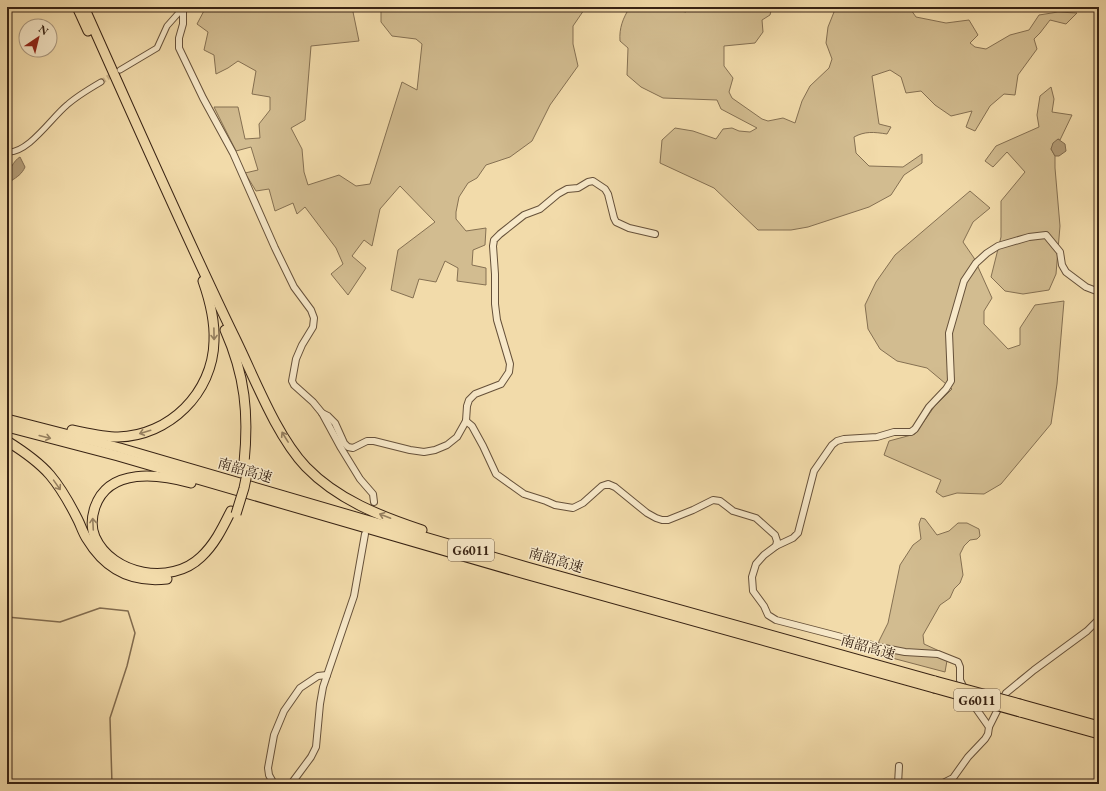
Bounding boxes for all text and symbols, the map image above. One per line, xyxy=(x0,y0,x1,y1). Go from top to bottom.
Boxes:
north arrow xyxy=(18,18,58,58)
text: N xyxy=(36,22,51,38)
one-way arrow xyxy=(210,327,218,340)
one-way arrow xyxy=(138,429,151,436)
one-way arrow xyxy=(281,432,289,443)
one-way arrow xyxy=(38,434,51,441)
street label: 南韶高速 xyxy=(216,454,274,486)
one-way arrow xyxy=(53,479,61,490)
one-way arrow xyxy=(379,512,391,520)
one-way arrow xyxy=(89,518,97,531)
road number: G6011 xyxy=(448,539,494,561)
street label: 南韶高速 xyxy=(527,544,585,576)
street label: 南韶高速 xyxy=(839,631,897,663)
road number: G6011 xyxy=(954,689,1000,711)

